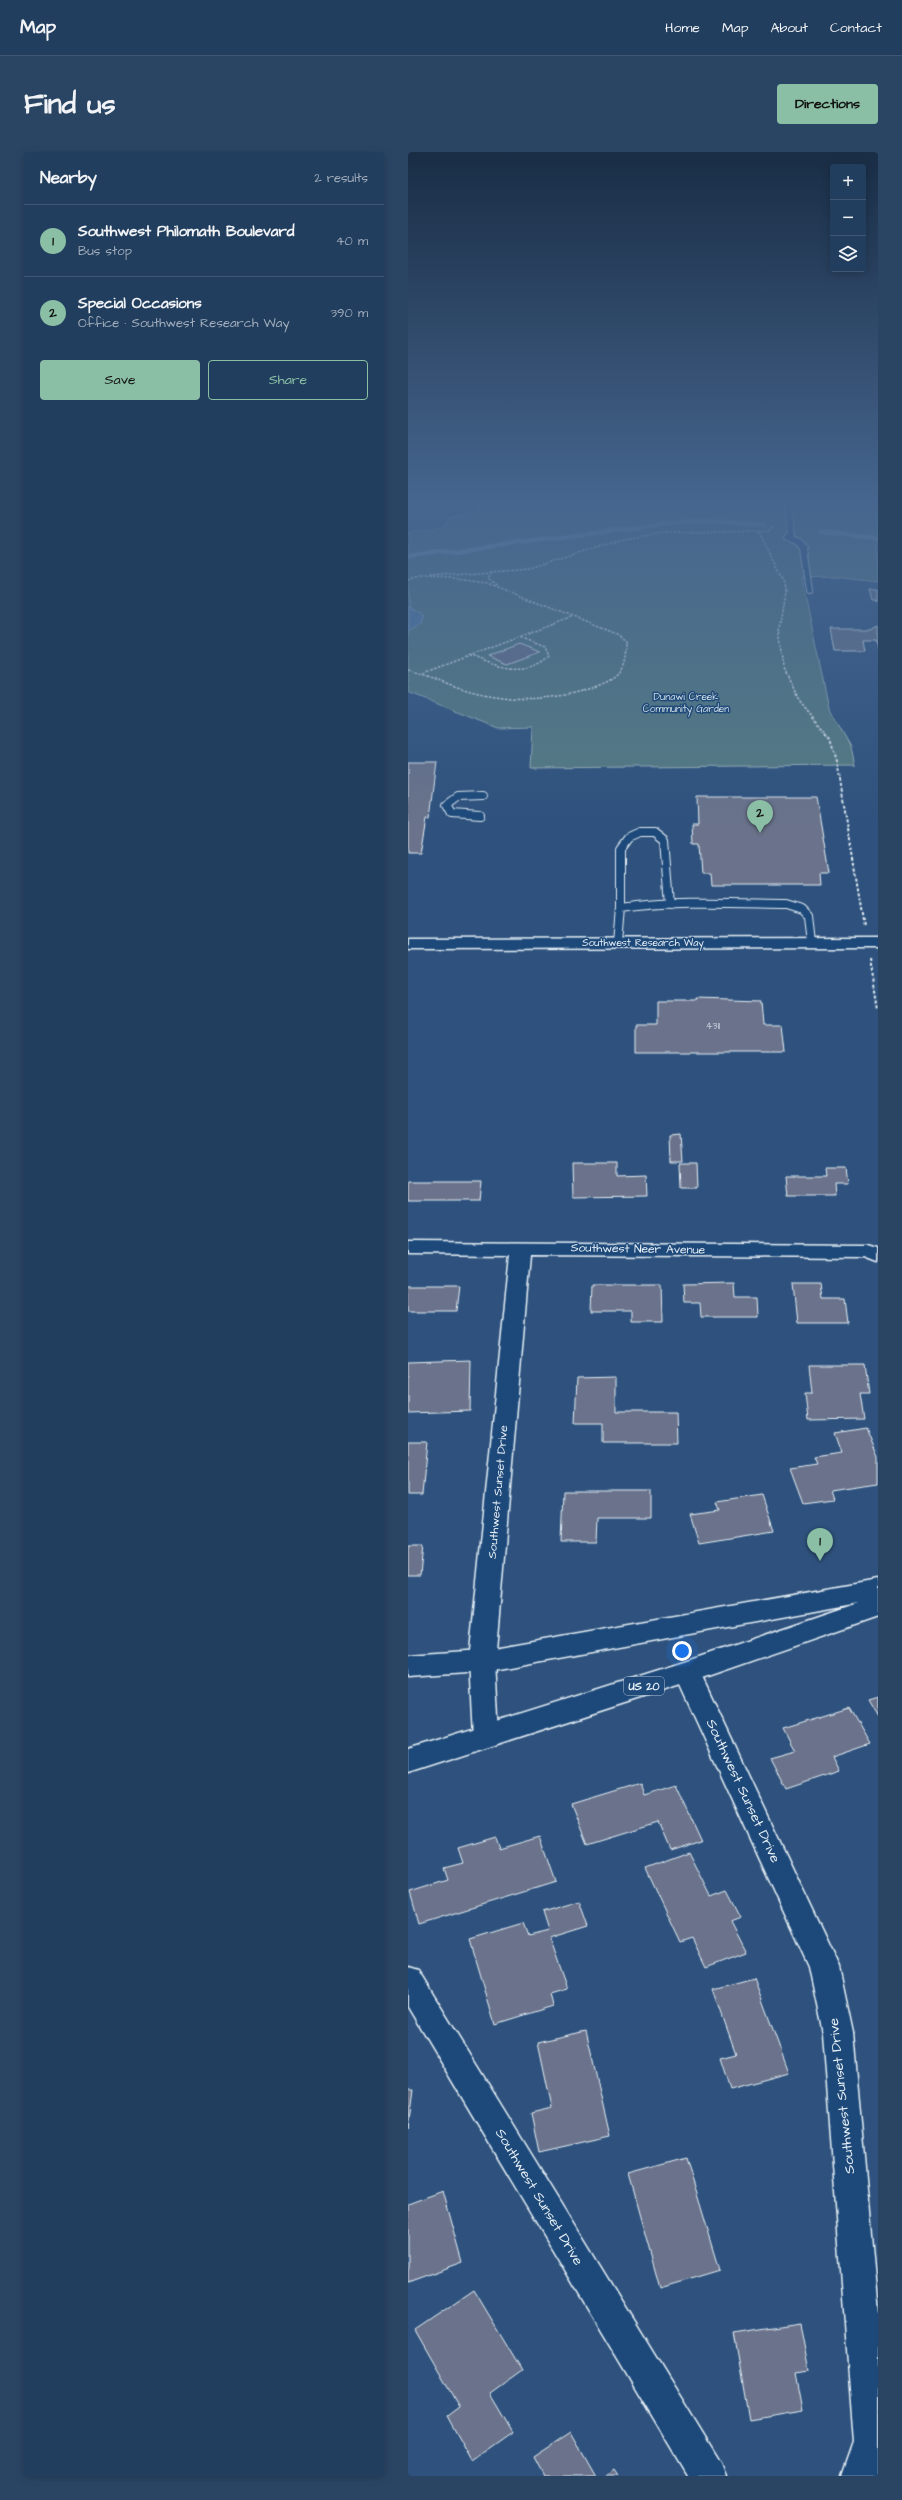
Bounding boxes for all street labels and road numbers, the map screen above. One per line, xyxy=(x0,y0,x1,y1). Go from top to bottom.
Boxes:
street label: Southwest Research Way xyxy=(582,936,704,951)
street label: Southwest Neer Avenue xyxy=(571,1239,706,1259)
street label: Southwest Sunset Drive xyxy=(484,1424,512,1560)
road number: US 20 xyxy=(624,1677,664,1695)
street label: Southwest Sunset Drive xyxy=(701,1716,785,1867)
street label: Southwest Sunset Drive xyxy=(824,2017,860,2175)
street label: Southwest Sunset Drive xyxy=(490,2125,588,2270)

